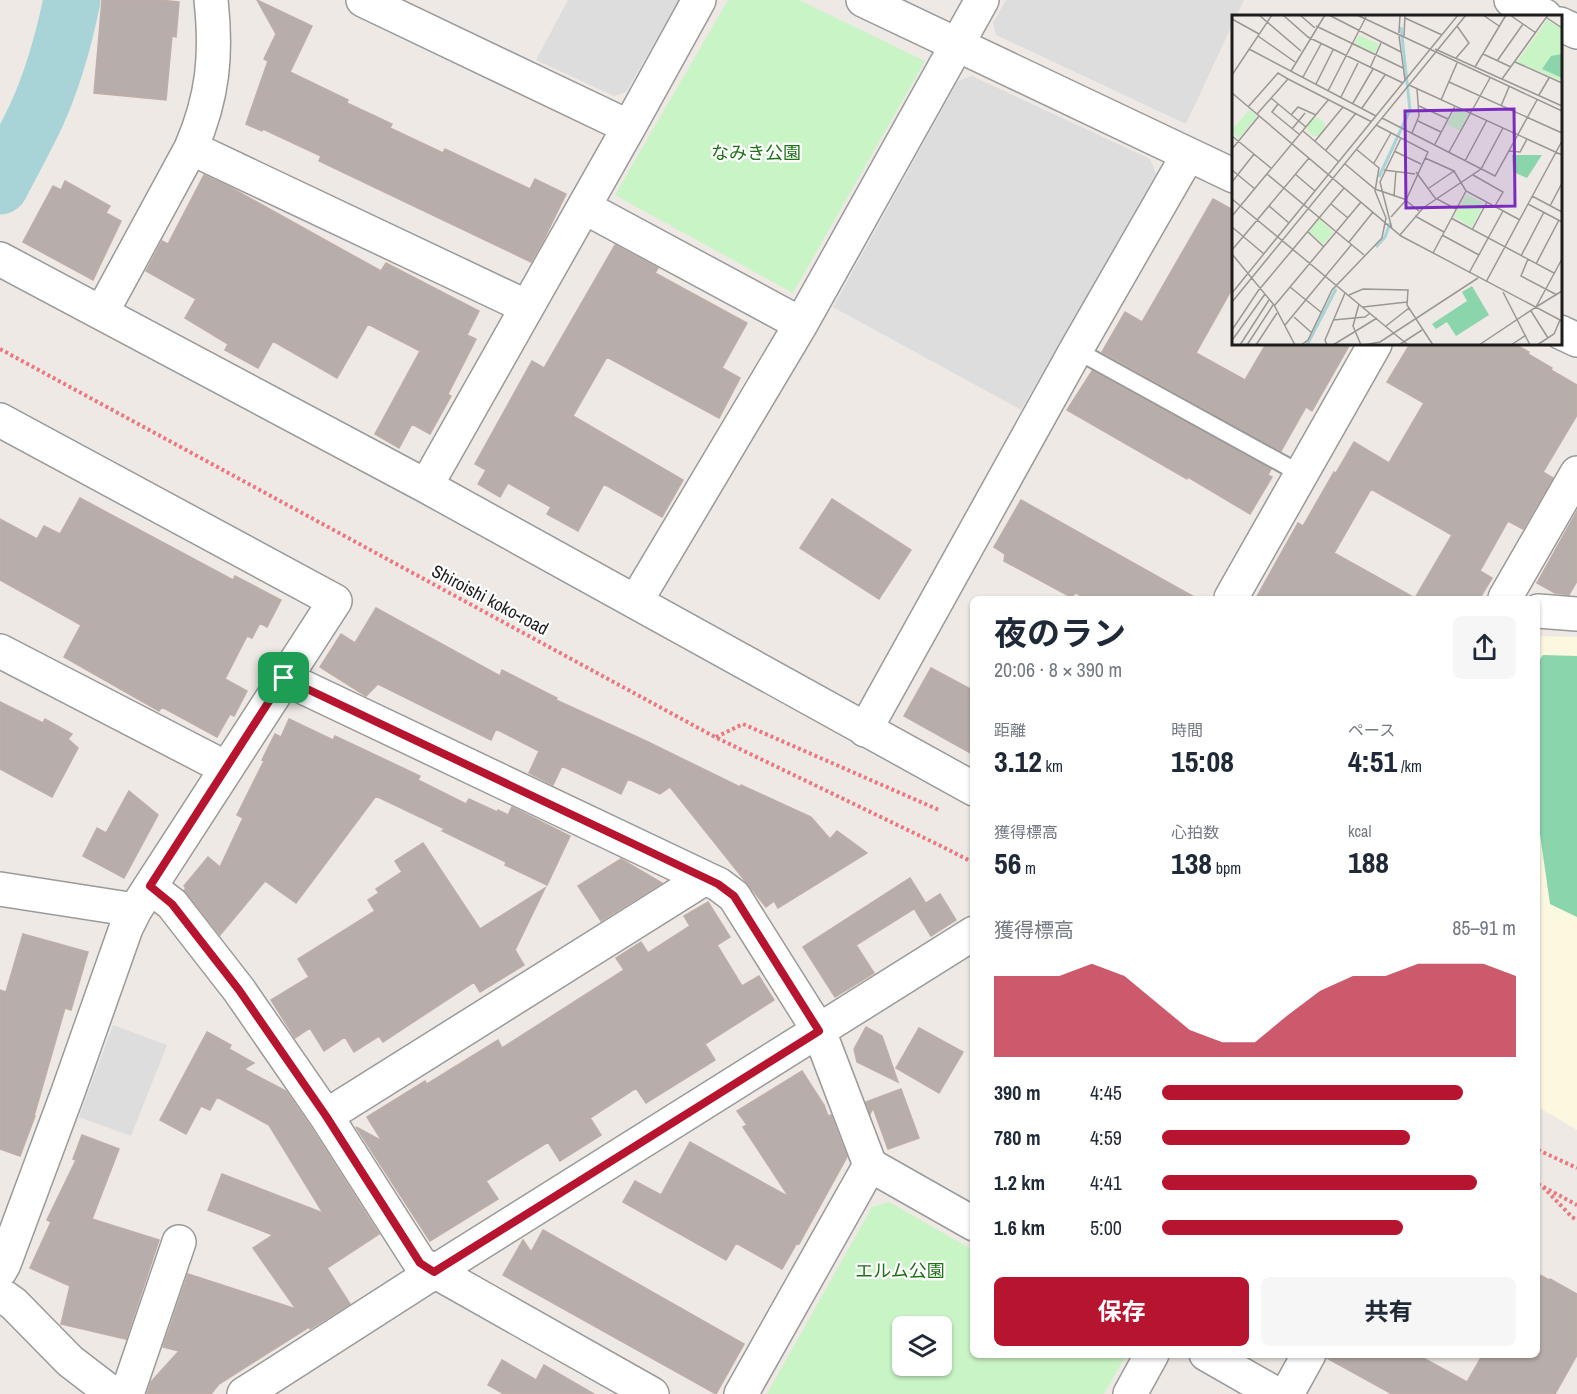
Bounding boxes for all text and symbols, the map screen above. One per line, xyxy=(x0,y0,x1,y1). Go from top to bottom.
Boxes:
inset map xyxy=(1232,15,1562,345)
park label: なみき公園 xyxy=(711,140,801,165)
street label: Shiroishi koko-road xyxy=(427,558,553,641)
text: 夜のラン xyxy=(994,611,1126,655)
button: share xyxy=(1453,616,1516,679)
pin xyxy=(258,652,309,703)
text: 20:06 · 8 × 390 m xyxy=(994,656,1122,683)
icon: arrive xyxy=(267,661,300,694)
text: 距離 xyxy=(994,719,1026,741)
text: 時間 xyxy=(1171,719,1203,741)
text: ペース xyxy=(1348,719,1395,741)
text: 3.12 xyxy=(994,741,1042,781)
text: 15:08 xyxy=(1171,741,1234,781)
text: 4:51 xyxy=(1348,741,1397,781)
text: km xyxy=(1042,755,1063,777)
text: /km xyxy=(1397,755,1422,777)
text: kcal xyxy=(1348,820,1371,842)
text: 獲得標高 xyxy=(994,821,1058,843)
text: 心拍数 xyxy=(1171,821,1219,843)
text: 188 xyxy=(1348,842,1389,882)
text: 56 xyxy=(994,843,1021,883)
text: 138 xyxy=(1171,843,1212,883)
text: m xyxy=(1021,857,1036,879)
text: bpm xyxy=(1212,857,1241,879)
text: 85–91 m xyxy=(1452,914,1516,941)
text: 獲得標高 xyxy=(994,916,1074,943)
text: 390 m xyxy=(994,1079,1041,1106)
text: 4:45 xyxy=(1090,1079,1122,1106)
text: 780 m xyxy=(994,1124,1041,1151)
text: 4:59 xyxy=(1090,1124,1122,1151)
text: 1.2 km xyxy=(994,1169,1045,1196)
text: 4:41 xyxy=(1090,1169,1122,1196)
text: 1.6 km xyxy=(994,1214,1045,1241)
text: 5:00 xyxy=(1090,1214,1122,1241)
park label: エルム公園 xyxy=(855,1258,945,1283)
button: 保存 xyxy=(994,1277,1249,1346)
button: 共有 xyxy=(1261,1277,1516,1346)
map controls xyxy=(892,1316,952,1376)
button: layers xyxy=(892,1316,952,1376)

